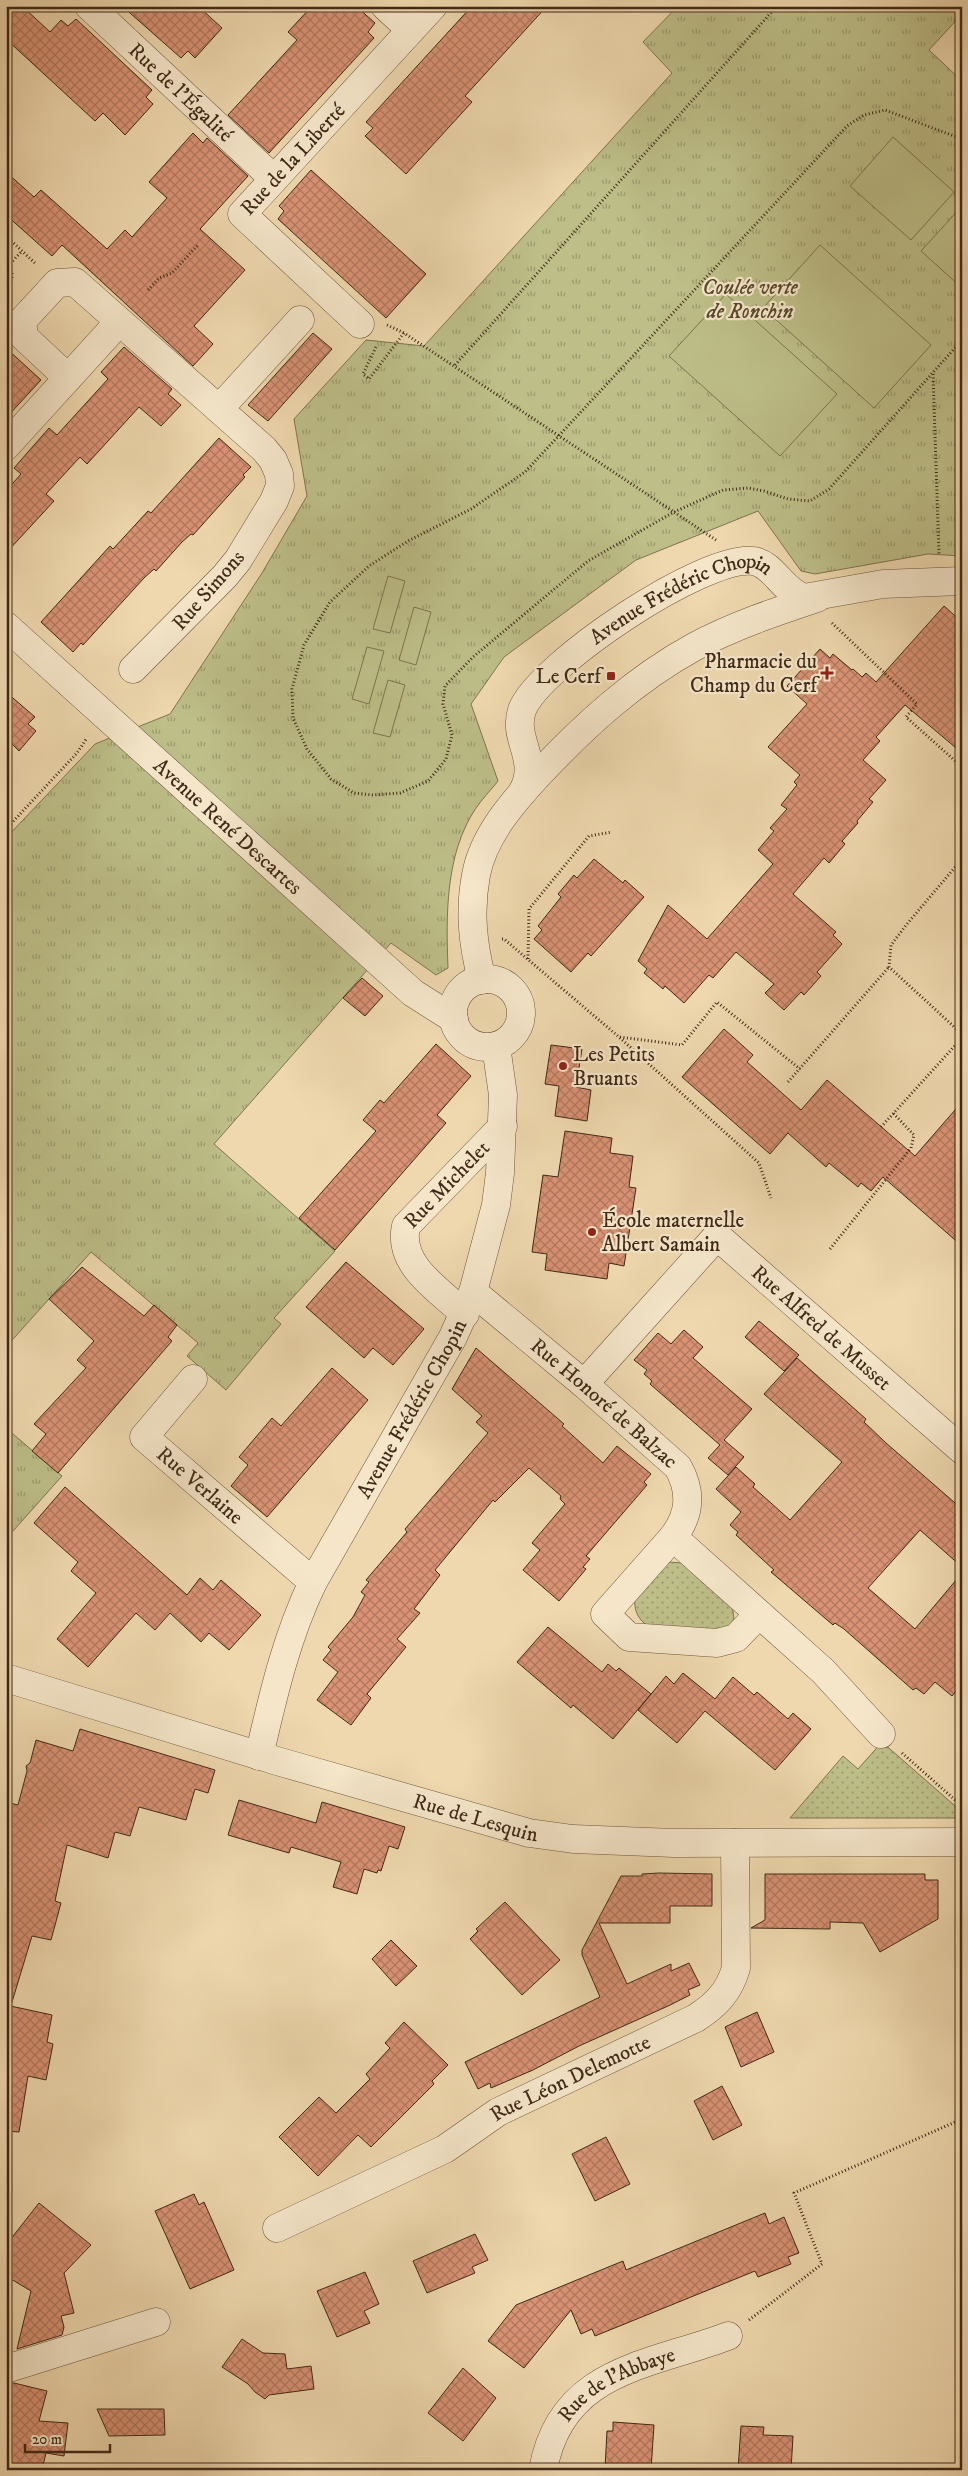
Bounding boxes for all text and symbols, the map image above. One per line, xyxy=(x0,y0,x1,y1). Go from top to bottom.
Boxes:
street label: Rue de l'Égalité xyxy=(123,38,238,148)
street label: Rue de la Liberté xyxy=(235,98,351,221)
park label: Coulée verte de Ronchin xyxy=(702,275,799,325)
street label: Rue Simons xyxy=(167,545,251,636)
street label: Avenue Frédéric Chopin xyxy=(585,548,778,651)
place label: Pharmacie du Champ du Cerf xyxy=(690,649,820,699)
place label: Le Cerf xyxy=(536,664,604,690)
marker: Pharmacie du Champ du Cerf xyxy=(821,667,833,679)
marker: Le Cerf xyxy=(605,670,617,682)
street label: Avenue René Descartes xyxy=(148,753,307,901)
place label: Les Petits Bruants xyxy=(573,1042,655,1092)
marker: Les Petits Bruants xyxy=(557,1060,569,1072)
street label: Rue Michelet xyxy=(399,1135,496,1234)
place label: École maternelle Albert Samain xyxy=(602,1207,745,1258)
marker: École maternelle Albert Samain xyxy=(586,1226,598,1238)
street label: Rue Alfred de Musset xyxy=(746,1260,897,1397)
street label: Avenue Frédéric Chopin xyxy=(352,1316,473,1503)
street label: Rue Honoré de Balzac xyxy=(525,1333,683,1475)
street label: Rue Verlaine xyxy=(151,1442,249,1531)
street label: Rue de Lesquin xyxy=(410,1789,539,1848)
street label: Rue Léon Delemotte xyxy=(485,2029,655,2128)
street label: Rue de l'Abbaye xyxy=(552,2342,679,2427)
scale bar xyxy=(25,2421,110,2453)
text: 20 m xyxy=(32,2430,62,2449)

